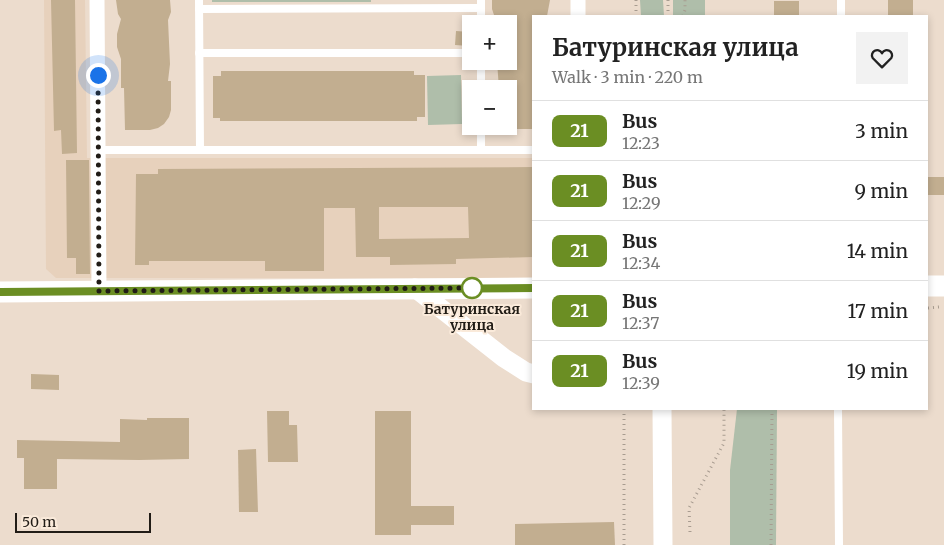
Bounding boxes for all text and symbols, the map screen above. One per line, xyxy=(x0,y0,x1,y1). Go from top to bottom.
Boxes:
map controls xyxy=(462,15,517,135)
button: + xyxy=(462,15,517,70)
text: Батуринская улица xyxy=(552,32,799,63)
button: heart xyxy=(856,32,908,84)
your location xyxy=(86,63,111,88)
text: Walk · 3 min · 220 m xyxy=(552,67,703,87)
button: − xyxy=(462,80,517,135)
text: Bus xyxy=(622,109,657,133)
text: 21 xyxy=(570,119,589,142)
text: 3 min xyxy=(855,119,908,143)
text: 12:23 xyxy=(622,133,660,153)
text: Bus xyxy=(622,169,657,193)
text: 21 xyxy=(570,179,589,202)
text: 9 min xyxy=(854,179,908,203)
text: 12:29 xyxy=(622,193,661,213)
text: Bus xyxy=(622,229,657,253)
text: 21 xyxy=(570,239,589,262)
text: 14 min xyxy=(847,239,908,263)
text: 12:34 xyxy=(622,253,660,273)
marker: Батуринская улица xyxy=(461,277,483,299)
text: Bus xyxy=(622,289,657,313)
text: 21 xyxy=(570,299,589,322)
text: 17 min xyxy=(848,299,908,323)
place label: Батуринская улица xyxy=(424,300,521,334)
text: 12:37 xyxy=(622,313,659,333)
text: Bus xyxy=(622,349,657,373)
text: 21 xyxy=(570,359,589,382)
text: 19 min xyxy=(847,359,908,383)
text: 12:39 xyxy=(622,373,660,393)
scale bar xyxy=(15,510,151,533)
text: 50 m xyxy=(22,513,56,531)

